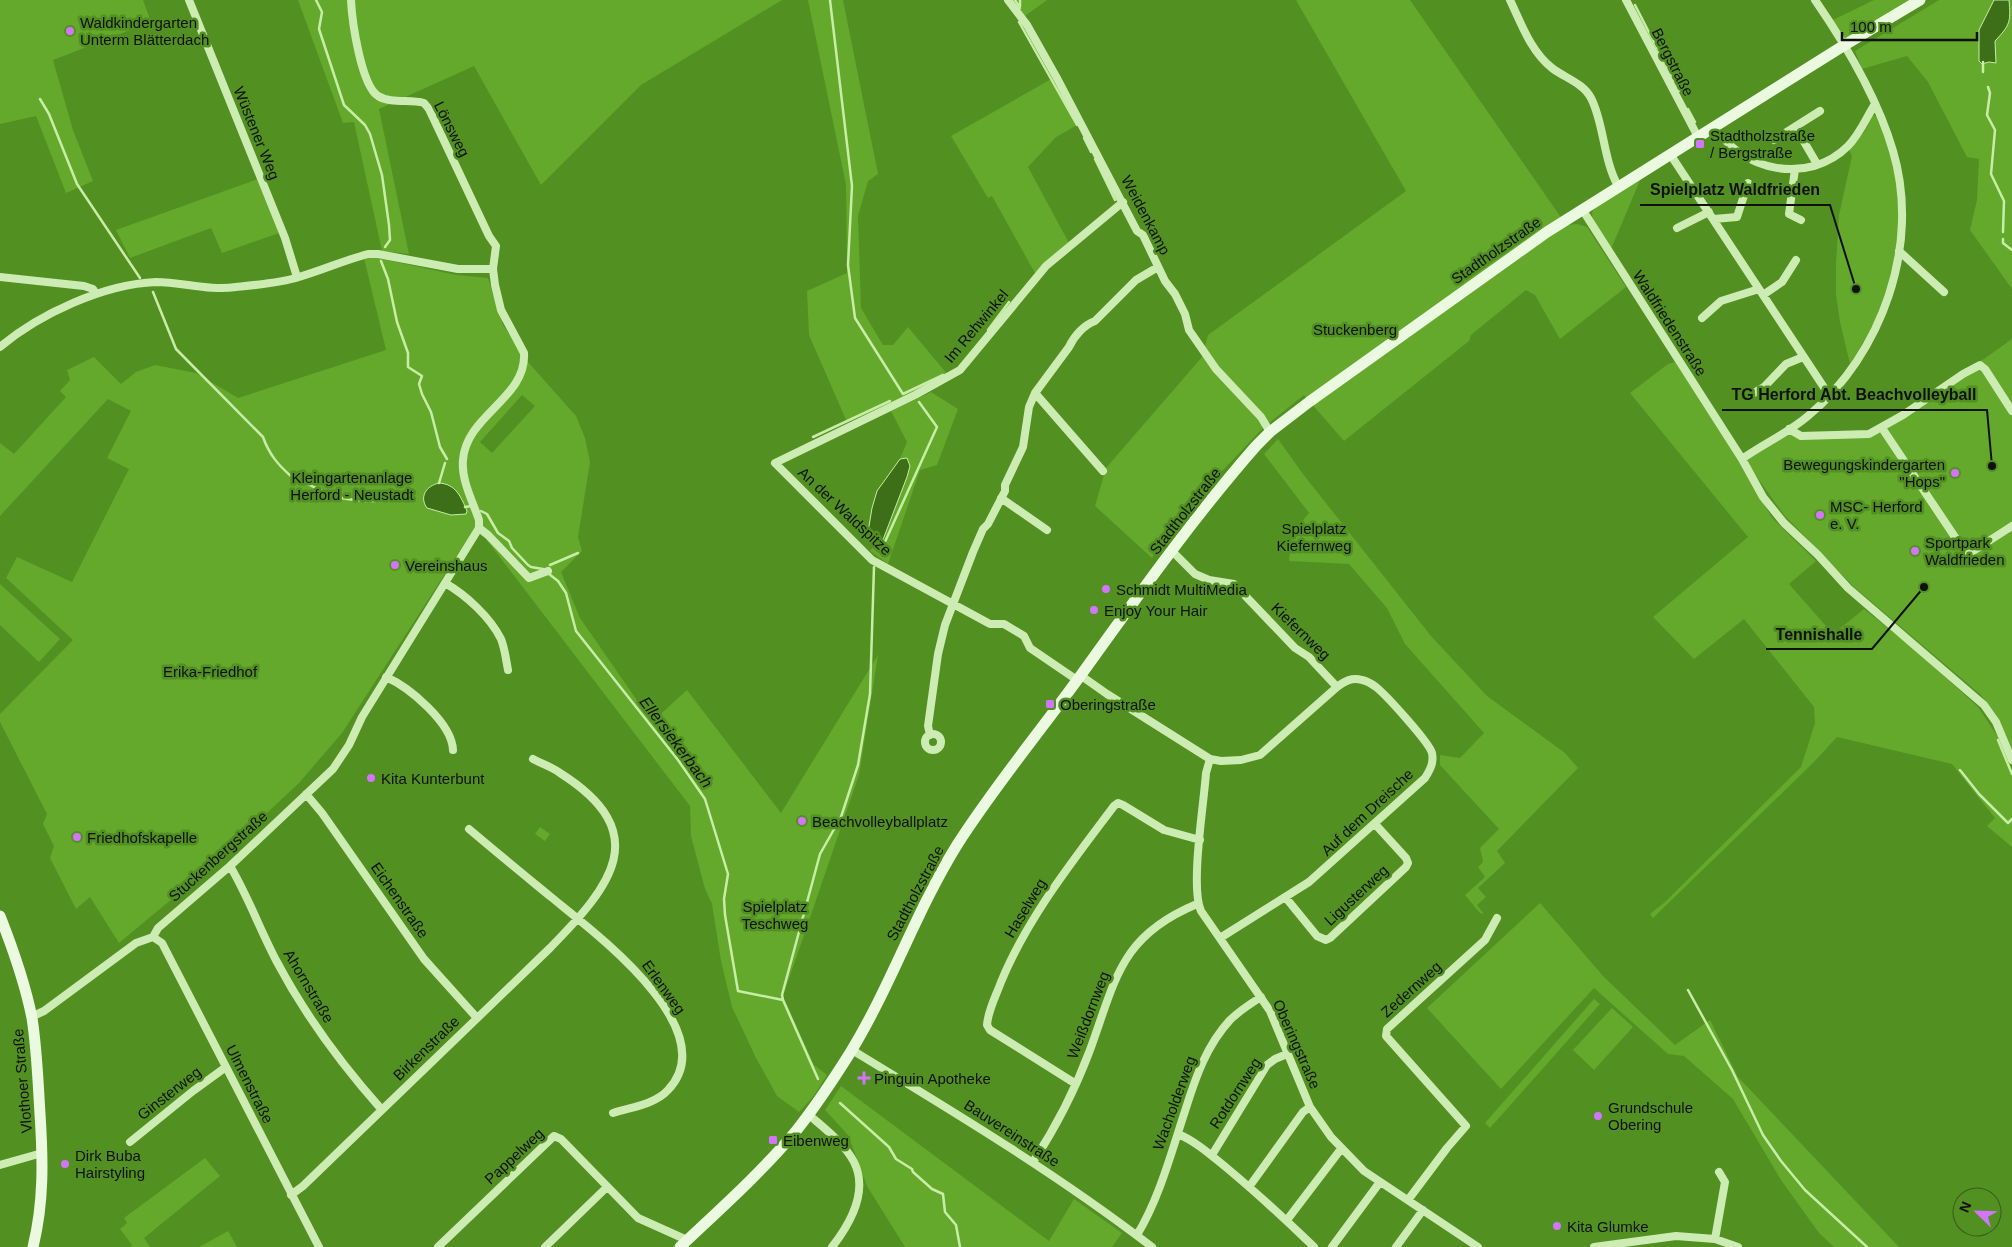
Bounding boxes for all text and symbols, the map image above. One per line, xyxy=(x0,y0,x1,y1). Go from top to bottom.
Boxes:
scale bar xyxy=(1842,10,1977,42)
place label: Waldkindergarten Unterm Blätterdach xyxy=(80,14,209,48)
text: 100 m xyxy=(1850,18,1892,35)
marker: Waldkindergarten Unterm Blätterdach xyxy=(64,25,76,37)
street label: Bergstraße xyxy=(1649,25,1697,99)
street label: Wüstener Weg xyxy=(231,84,283,182)
street label: Lönsweg xyxy=(431,98,473,160)
place label: Stadtholzstraße / Bergstraße xyxy=(1710,127,1815,161)
marker: Stadtholzstraße / Bergstraße xyxy=(1694,138,1706,150)
street label: Weidenkamp xyxy=(1118,172,1174,258)
callout: Spielplatz Waldfrieden xyxy=(1640,174,1830,205)
text: Spielplatz Waldfrieden xyxy=(1650,181,1820,198)
street label: Stadtholzstraße xyxy=(1448,213,1544,287)
street label: Waldfriedenstraße xyxy=(1630,267,1710,379)
street label: Im Rehwinkel xyxy=(941,286,1011,366)
park label: Stuckenberg xyxy=(1313,321,1397,338)
callout: TG Herford Abt. Beachvolleyball xyxy=(1722,379,1987,410)
text: TG Herford Abt. Beachvolleyball xyxy=(1732,386,1976,403)
place label: Bewegungskindergarten "Hops" xyxy=(1783,456,1945,490)
street label: An der Waldspitze xyxy=(795,463,895,559)
street label: Stadtholzstraße xyxy=(1146,464,1224,558)
marker: Bewegungskindergarten "Hops" xyxy=(1949,467,1961,479)
park label: Kleingartenanlage Herford - Neustadt xyxy=(290,469,415,503)
place label: MSC- Herford e. V. xyxy=(1830,498,1923,532)
marker: MSC- Herford e. V. xyxy=(1814,509,1826,521)
park label: Spielplatz Kiefernweg xyxy=(1276,520,1352,554)
place label: Sportpark Waldfrieden xyxy=(1925,534,2004,568)
marker: Sportpark Waldfrieden xyxy=(1909,545,1921,557)
place label: Vereinshaus xyxy=(405,557,488,574)
marker: Vereinshaus xyxy=(389,559,401,571)
place label: Schmidt MultiMedia xyxy=(1116,581,1248,598)
marker: Schmidt MultiMedia xyxy=(1100,583,1112,595)
street label: Kiefernweg xyxy=(1268,599,1334,663)
place label: Enjoy Your Hair xyxy=(1104,602,1207,619)
marker: Enjoy Your Hair xyxy=(1088,604,1100,616)
callout: Tennishalle xyxy=(1766,618,1872,649)
text: Tennishalle xyxy=(1776,626,1863,643)
park label: Erika-Friedhof xyxy=(163,663,258,680)
water label: Ellersiekerbach xyxy=(636,693,716,791)
place label: Oberingstraße xyxy=(1060,696,1156,713)
marker: Oberingstraße xyxy=(1044,698,1056,710)
street label: Auf dem Dreische xyxy=(1318,765,1416,859)
place label: Kita Kunterbunt xyxy=(381,770,485,787)
marker: Kita Kunterbunt xyxy=(365,772,377,784)
street label: Stuckenbergstraße xyxy=(165,807,271,905)
place label: Beachvolleyballplatz xyxy=(812,813,948,830)
marker: Beachvolleyballplatz xyxy=(796,815,808,827)
place label: Friedhofskapelle xyxy=(87,829,197,846)
marker: Friedhofskapelle xyxy=(71,831,83,843)
street label: Stadtholzstraße xyxy=(883,843,947,943)
street label: Eichenstraße xyxy=(368,859,432,941)
street label: Ligusterweg xyxy=(1321,861,1391,929)
street label: Haselweg xyxy=(1001,875,1049,941)
park label: Spielplatz Teschweg xyxy=(742,898,808,932)
street label: Ahornstraße xyxy=(280,946,338,1026)
street label: Erlenweg xyxy=(639,957,689,1017)
street label: Zedernweg xyxy=(1377,958,1445,1020)
street label: Weißdornweg xyxy=(1064,969,1112,1061)
street label: Oberingstraße xyxy=(1270,997,1324,1091)
street label: Birkenstraße xyxy=(390,1012,462,1084)
street label: Vlothoer Straße xyxy=(9,1028,35,1134)
street label: Ulmenstraße xyxy=(223,1042,277,1126)
street label: Wacholderweg xyxy=(1149,1054,1199,1152)
street label: Rotdornweg xyxy=(1206,1054,1264,1132)
street label: Ginsterweg xyxy=(134,1063,204,1123)
place label: Pinguin Apotheke xyxy=(874,1070,991,1087)
marker: Pinguin Apotheke xyxy=(858,1072,870,1084)
street label: Bauvereinstraße xyxy=(961,1096,1063,1170)
place label: Grundschule Obering xyxy=(1608,1099,1693,1133)
marker: Grundschule Obering xyxy=(1592,1110,1604,1122)
street label: Pappelweg xyxy=(481,1124,547,1188)
place label: Eibenweg xyxy=(783,1132,849,1149)
marker: Eibenweg xyxy=(767,1134,779,1146)
place label: Dirk Buba Hairstyling xyxy=(75,1147,145,1181)
marker: Dirk Buba Hairstyling xyxy=(59,1158,71,1170)
north arrow xyxy=(1952,1187,2002,1237)
text: N xyxy=(1956,1199,1974,1215)
place label: Kita Glumke xyxy=(1567,1218,1649,1235)
marker: Kita Glumke xyxy=(1551,1220,1563,1232)

